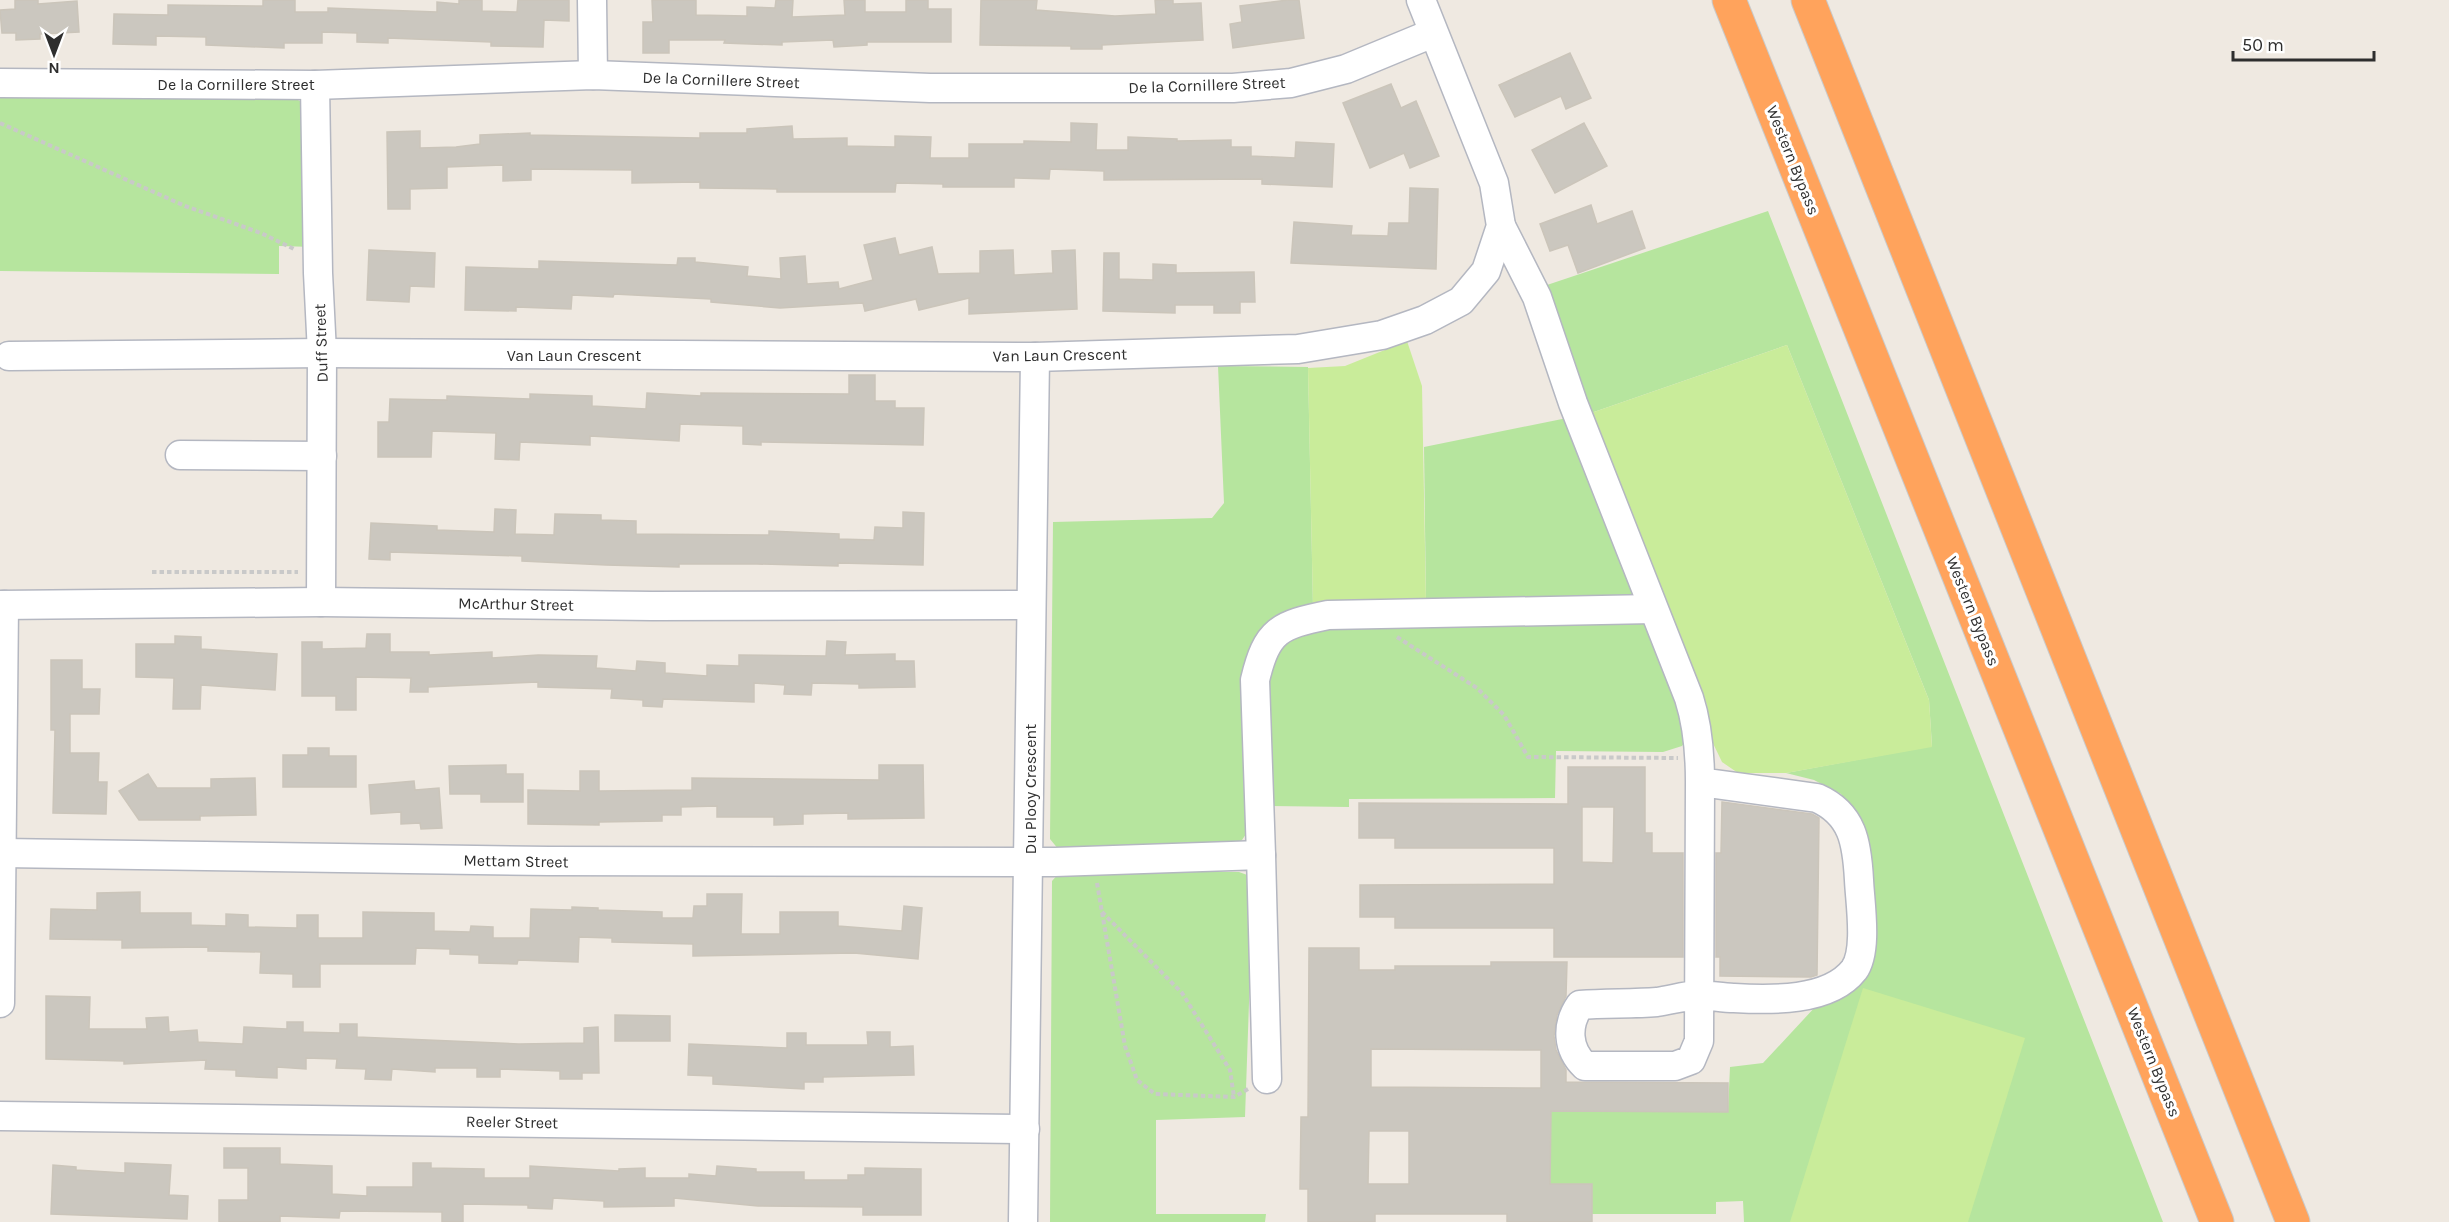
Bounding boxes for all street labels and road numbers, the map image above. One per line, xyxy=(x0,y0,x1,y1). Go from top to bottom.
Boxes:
street label: De la Cornillere Street xyxy=(642,68,800,92)
street label: De la Cornillere Street xyxy=(1128,73,1286,97)
street label: De la Cornillere Street xyxy=(157,75,315,94)
street label: Western Bypass xyxy=(1762,103,1824,217)
street label: Duff Street xyxy=(310,303,332,383)
street label: Van Laun Crescent xyxy=(993,344,1127,366)
street label: Van Laun Crescent xyxy=(507,346,641,365)
street label: Western Bypass xyxy=(1942,554,2004,668)
street label: McArthur Street xyxy=(458,593,574,615)
street label: Du Plooy Crescent xyxy=(1021,724,1040,854)
street label: Mettam Street xyxy=(463,851,569,871)
street label: Western Bypass xyxy=(2123,1005,2185,1119)
street label: Reeler Street xyxy=(466,1112,558,1132)

